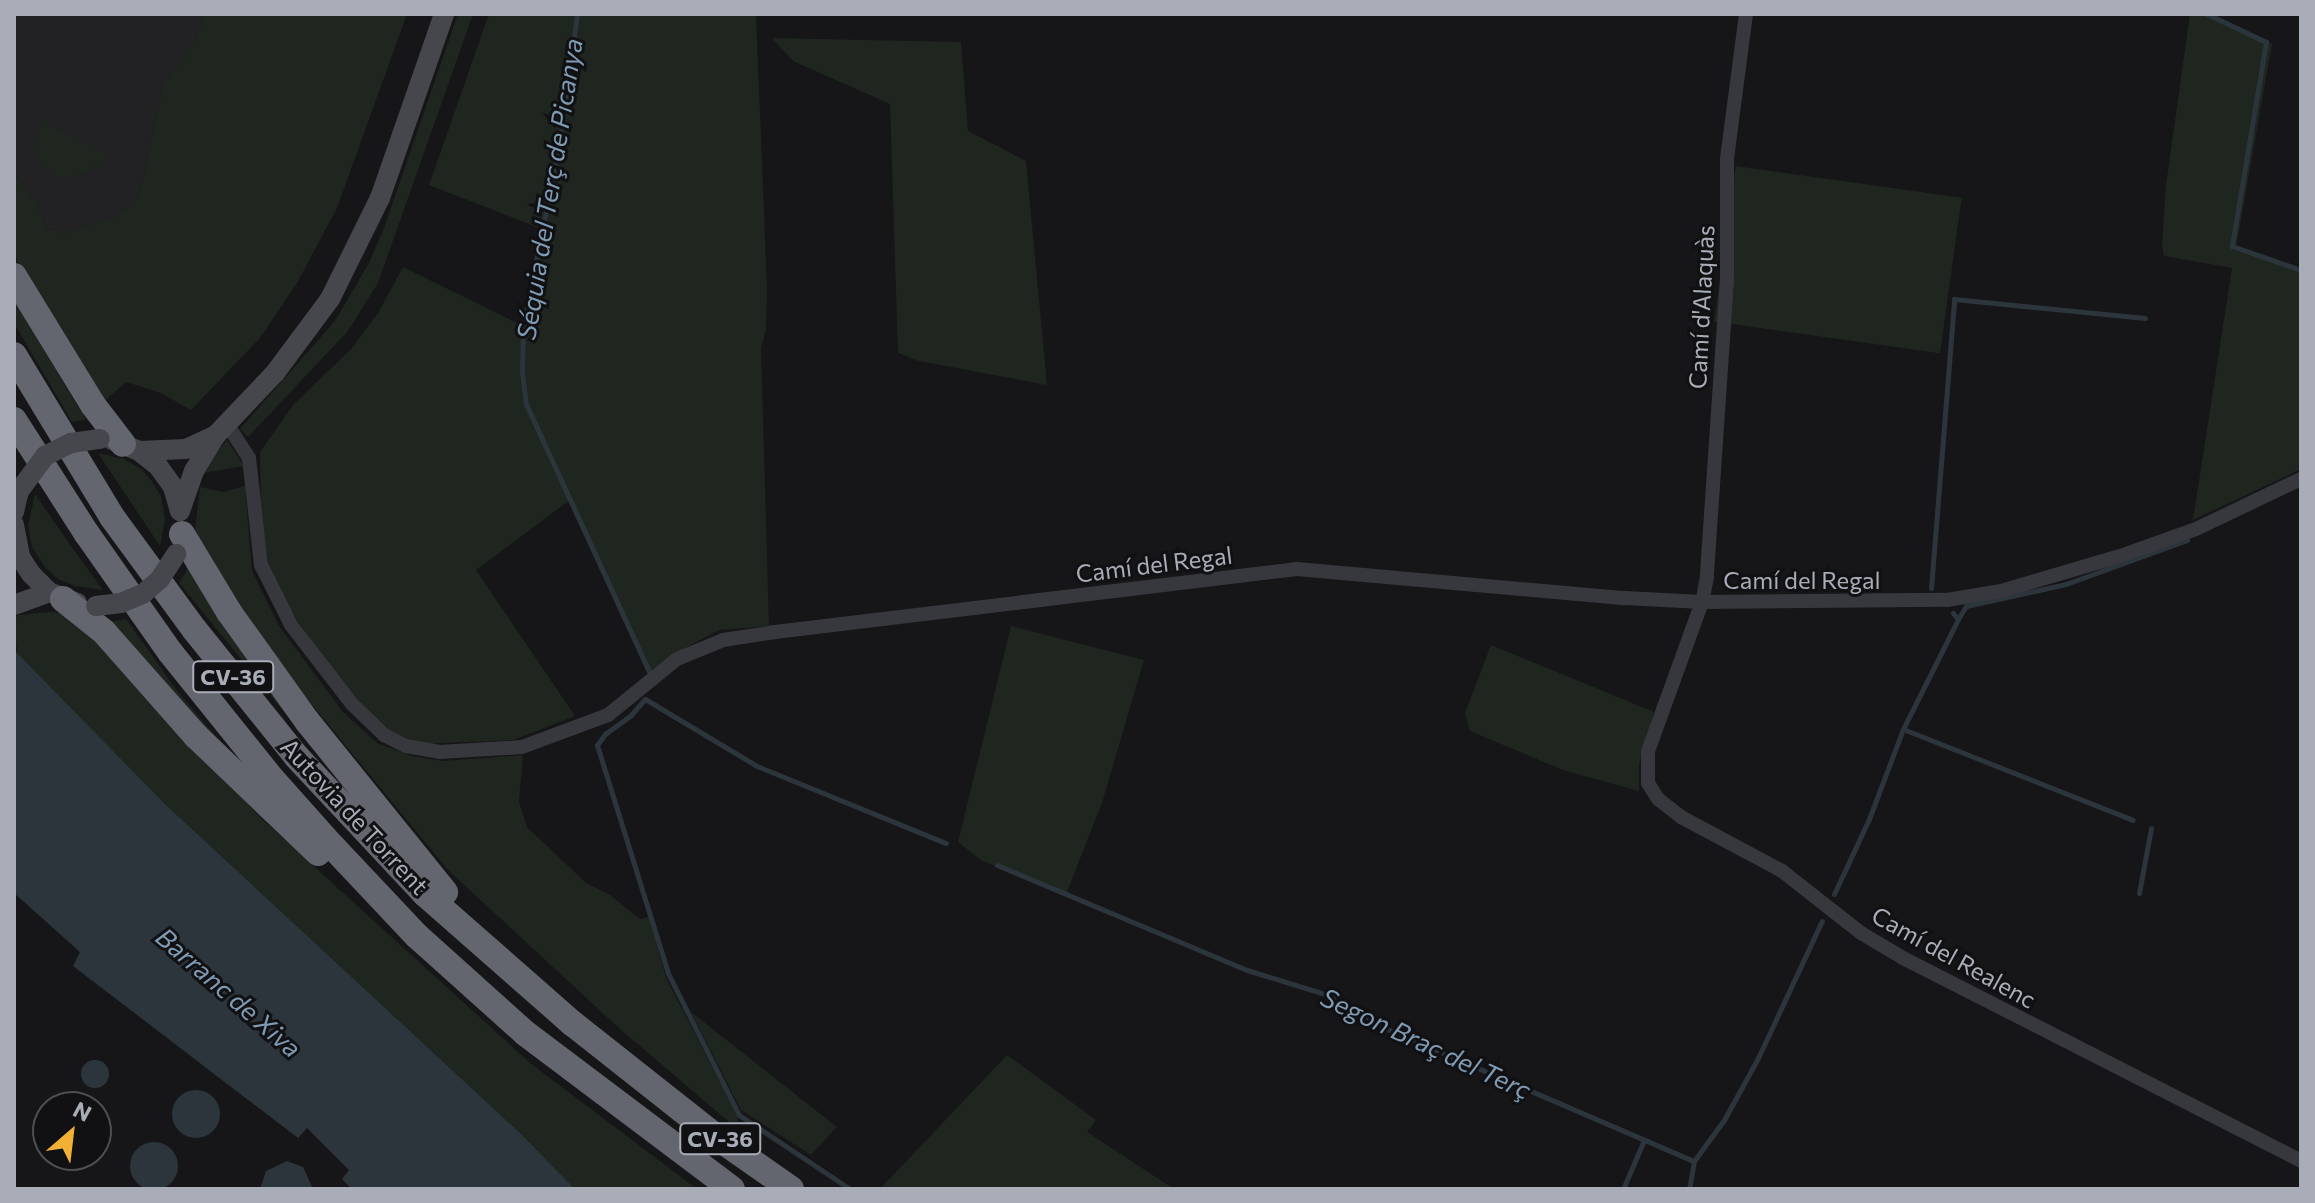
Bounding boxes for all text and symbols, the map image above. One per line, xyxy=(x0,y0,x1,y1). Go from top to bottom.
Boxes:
water label: Séquia del Terç de Picanya xyxy=(510,36,588,342)
street label: Camí d'Alaquàs xyxy=(1682,224,1720,390)
street label: Camí del Regal xyxy=(1074,540,1234,588)
street label: Camí del Regal xyxy=(1723,566,1881,594)
road number: CV-36 xyxy=(191,659,275,695)
street label: Autovia de Torrent xyxy=(275,732,435,900)
street label: Camí del Realenc xyxy=(1867,900,2041,1014)
water label: Barranc de Xiva xyxy=(150,921,308,1063)
water label: Segon Braç del Terç xyxy=(1316,981,1536,1105)
north arrow xyxy=(32,1091,112,1171)
text: N xyxy=(69,1095,96,1127)
road number: CV-36 xyxy=(678,1121,762,1157)

